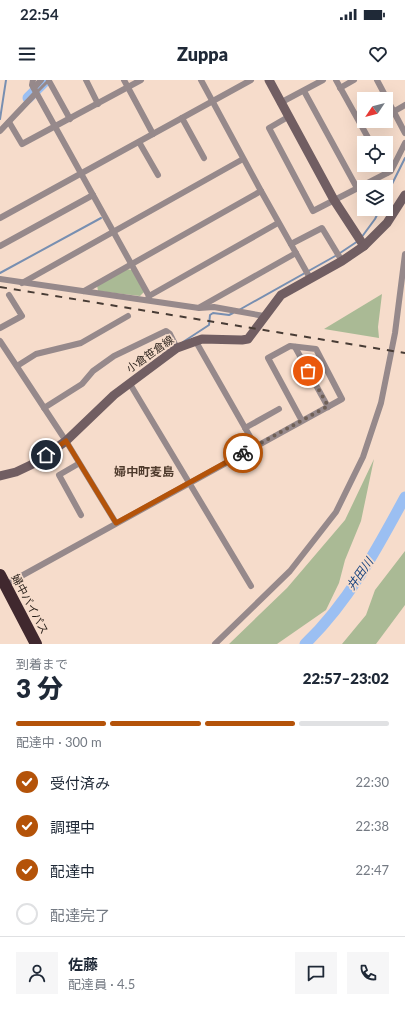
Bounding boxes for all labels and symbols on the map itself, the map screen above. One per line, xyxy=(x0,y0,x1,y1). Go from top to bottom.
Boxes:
north arrow xyxy=(357,92,393,128)
street label: 小倉笹倉線 xyxy=(123,332,176,375)
pin xyxy=(291,354,325,388)
courier xyxy=(223,433,263,473)
pin xyxy=(29,438,63,472)
district label: 婦中町麦島 xyxy=(114,464,174,479)
water label: 井田川 xyxy=(343,553,377,593)
street label: 婦中バイパス xyxy=(9,572,52,636)

